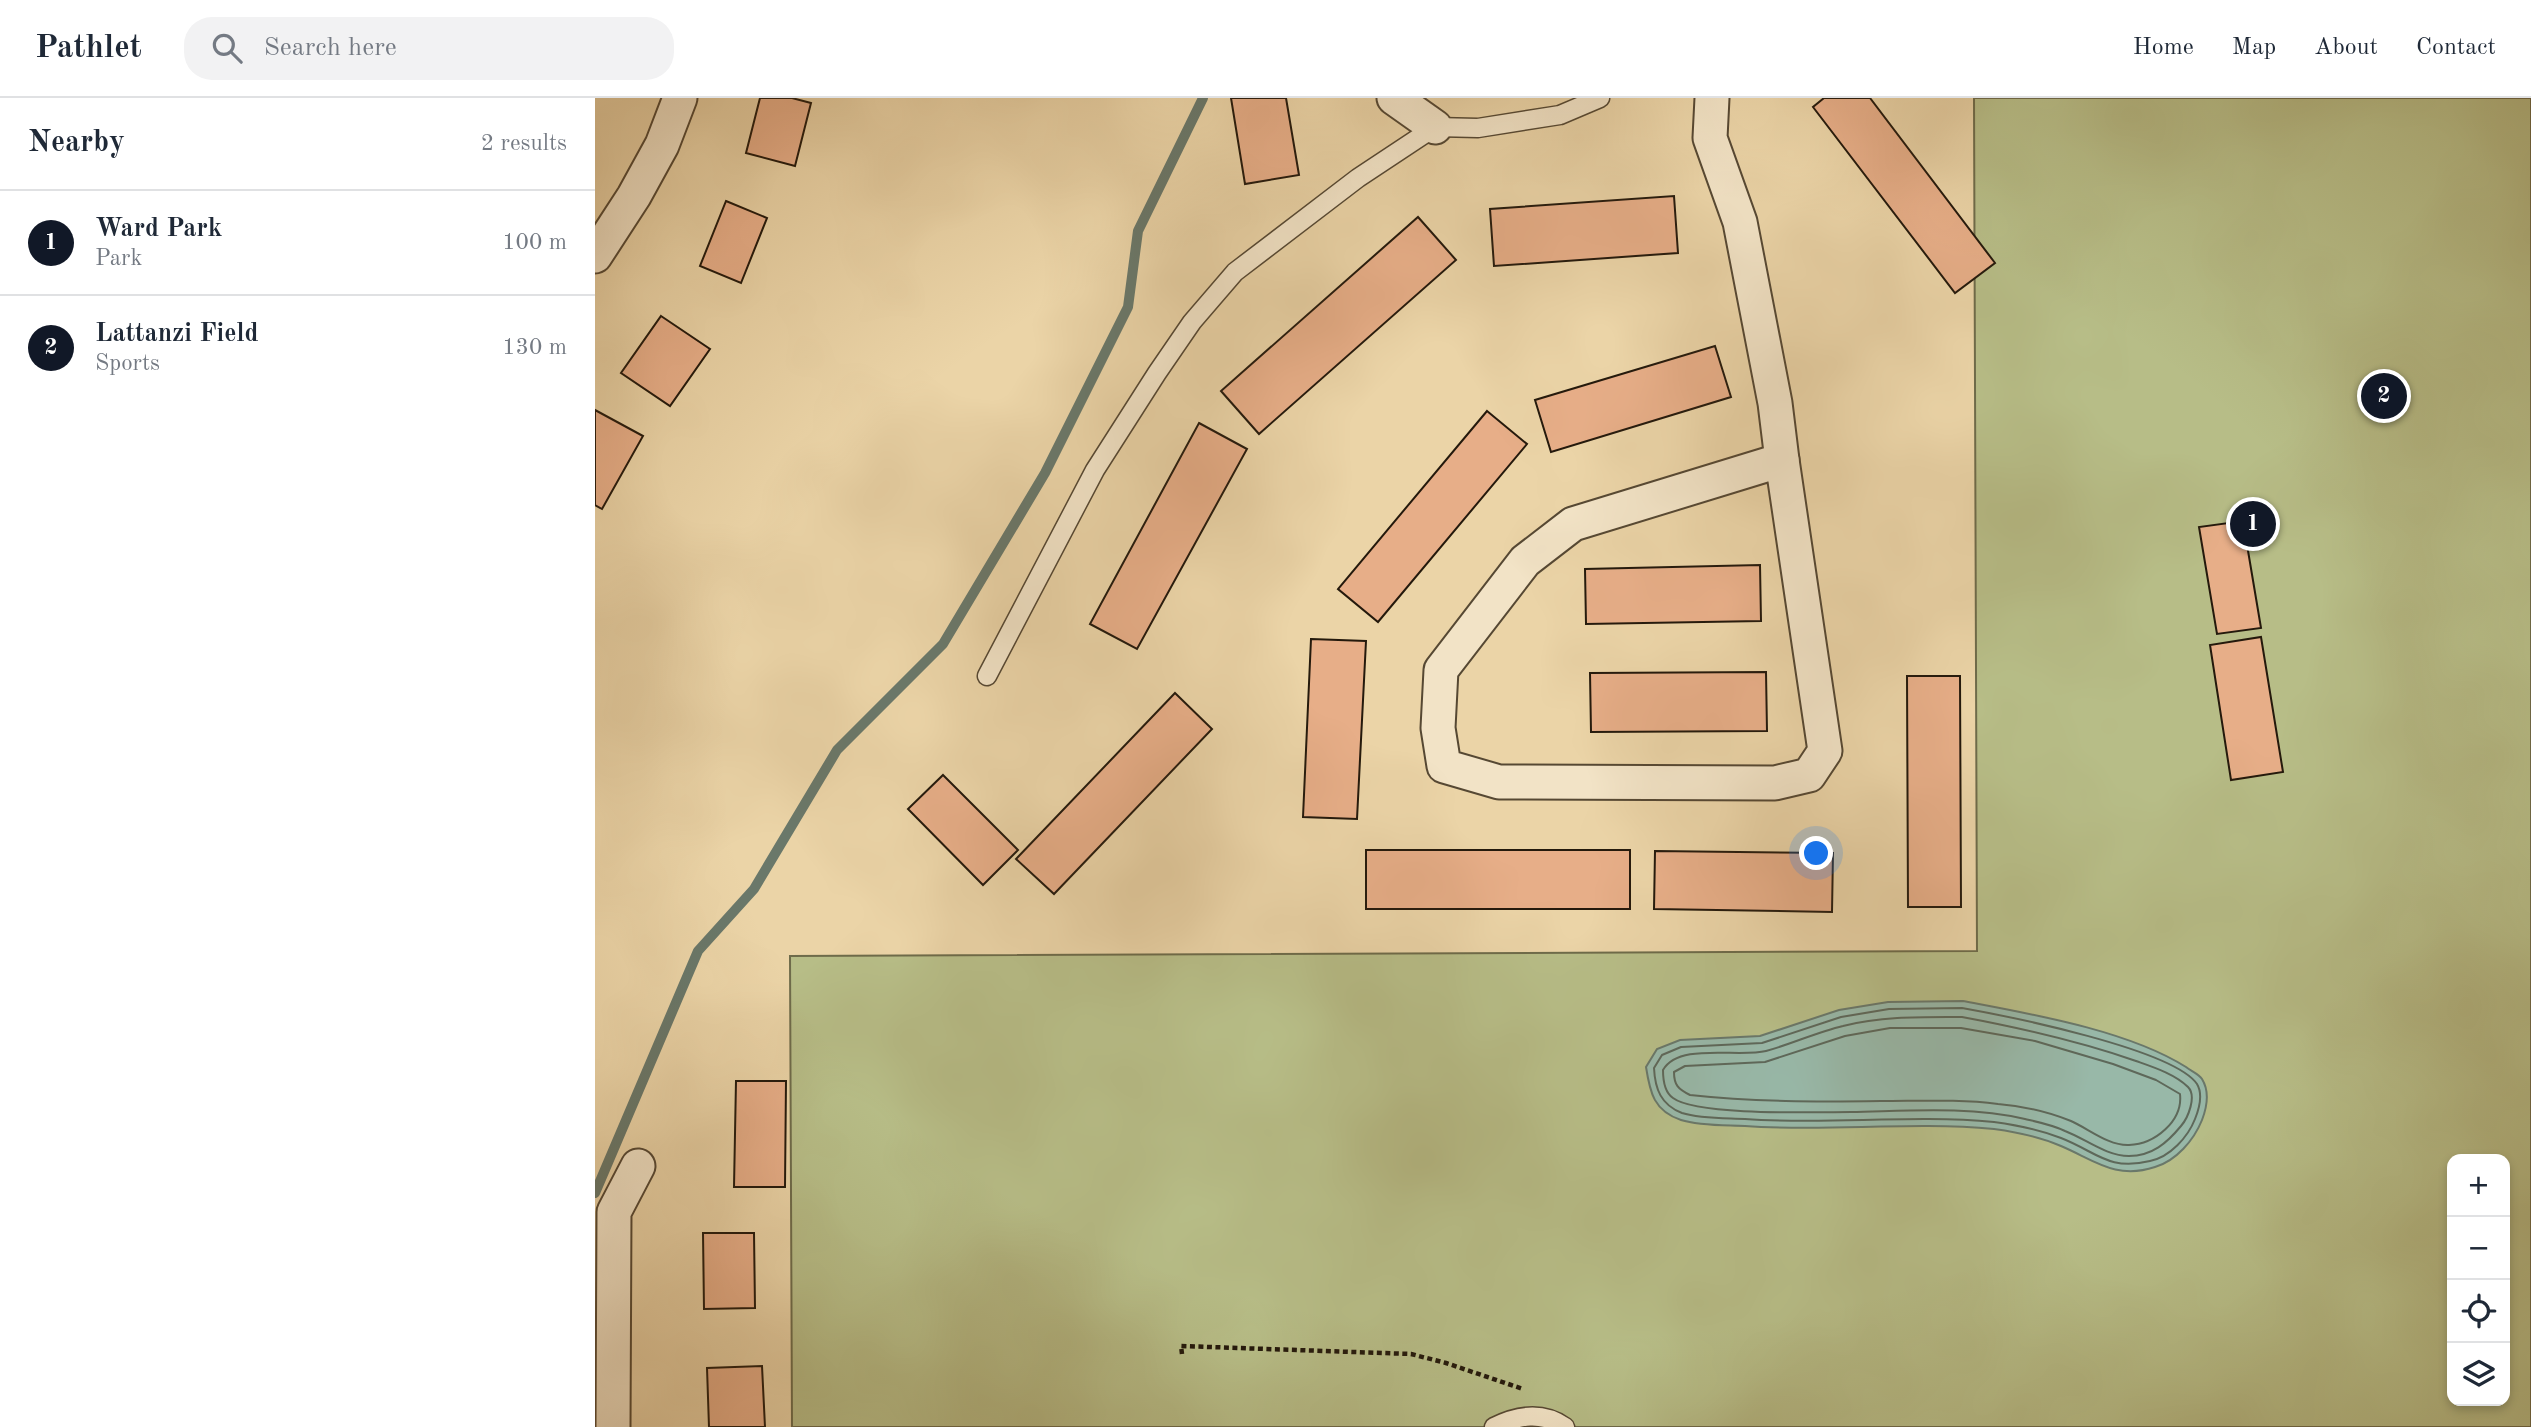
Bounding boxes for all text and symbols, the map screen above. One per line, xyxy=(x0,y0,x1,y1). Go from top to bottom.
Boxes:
search box xyxy=(184,17,674,80)
icon: search xyxy=(208,29,246,67)
text: Pathlet xyxy=(35,32,142,65)
text: Search here xyxy=(264,35,397,61)
text: Home xyxy=(2133,36,2194,60)
text: Map xyxy=(2232,36,2276,60)
text: About xyxy=(2314,36,2378,60)
text: Contact xyxy=(2416,36,2496,60)
text: Nearby xyxy=(28,128,125,158)
text: 2 results xyxy=(481,132,567,155)
text: Ward Park xyxy=(95,216,222,242)
text: 1 xyxy=(44,231,58,254)
text: 100 m xyxy=(502,231,567,254)
text: Park xyxy=(95,247,142,270)
text: Lattanzi Field xyxy=(95,321,259,347)
text: 2 xyxy=(44,336,58,359)
text: 130 m xyxy=(502,336,567,359)
text: Sports xyxy=(95,352,160,375)
pin: 2 xyxy=(2361,370,2407,422)
pin: 1 xyxy=(2230,498,2276,550)
your location xyxy=(1799,836,1833,870)
map controls xyxy=(2447,1154,2510,1406)
button: + xyxy=(2447,1154,2510,1217)
button: − xyxy=(2447,1217,2510,1280)
button: locate xyxy=(2447,1280,2510,1343)
button: layers xyxy=(2447,1343,2510,1406)

